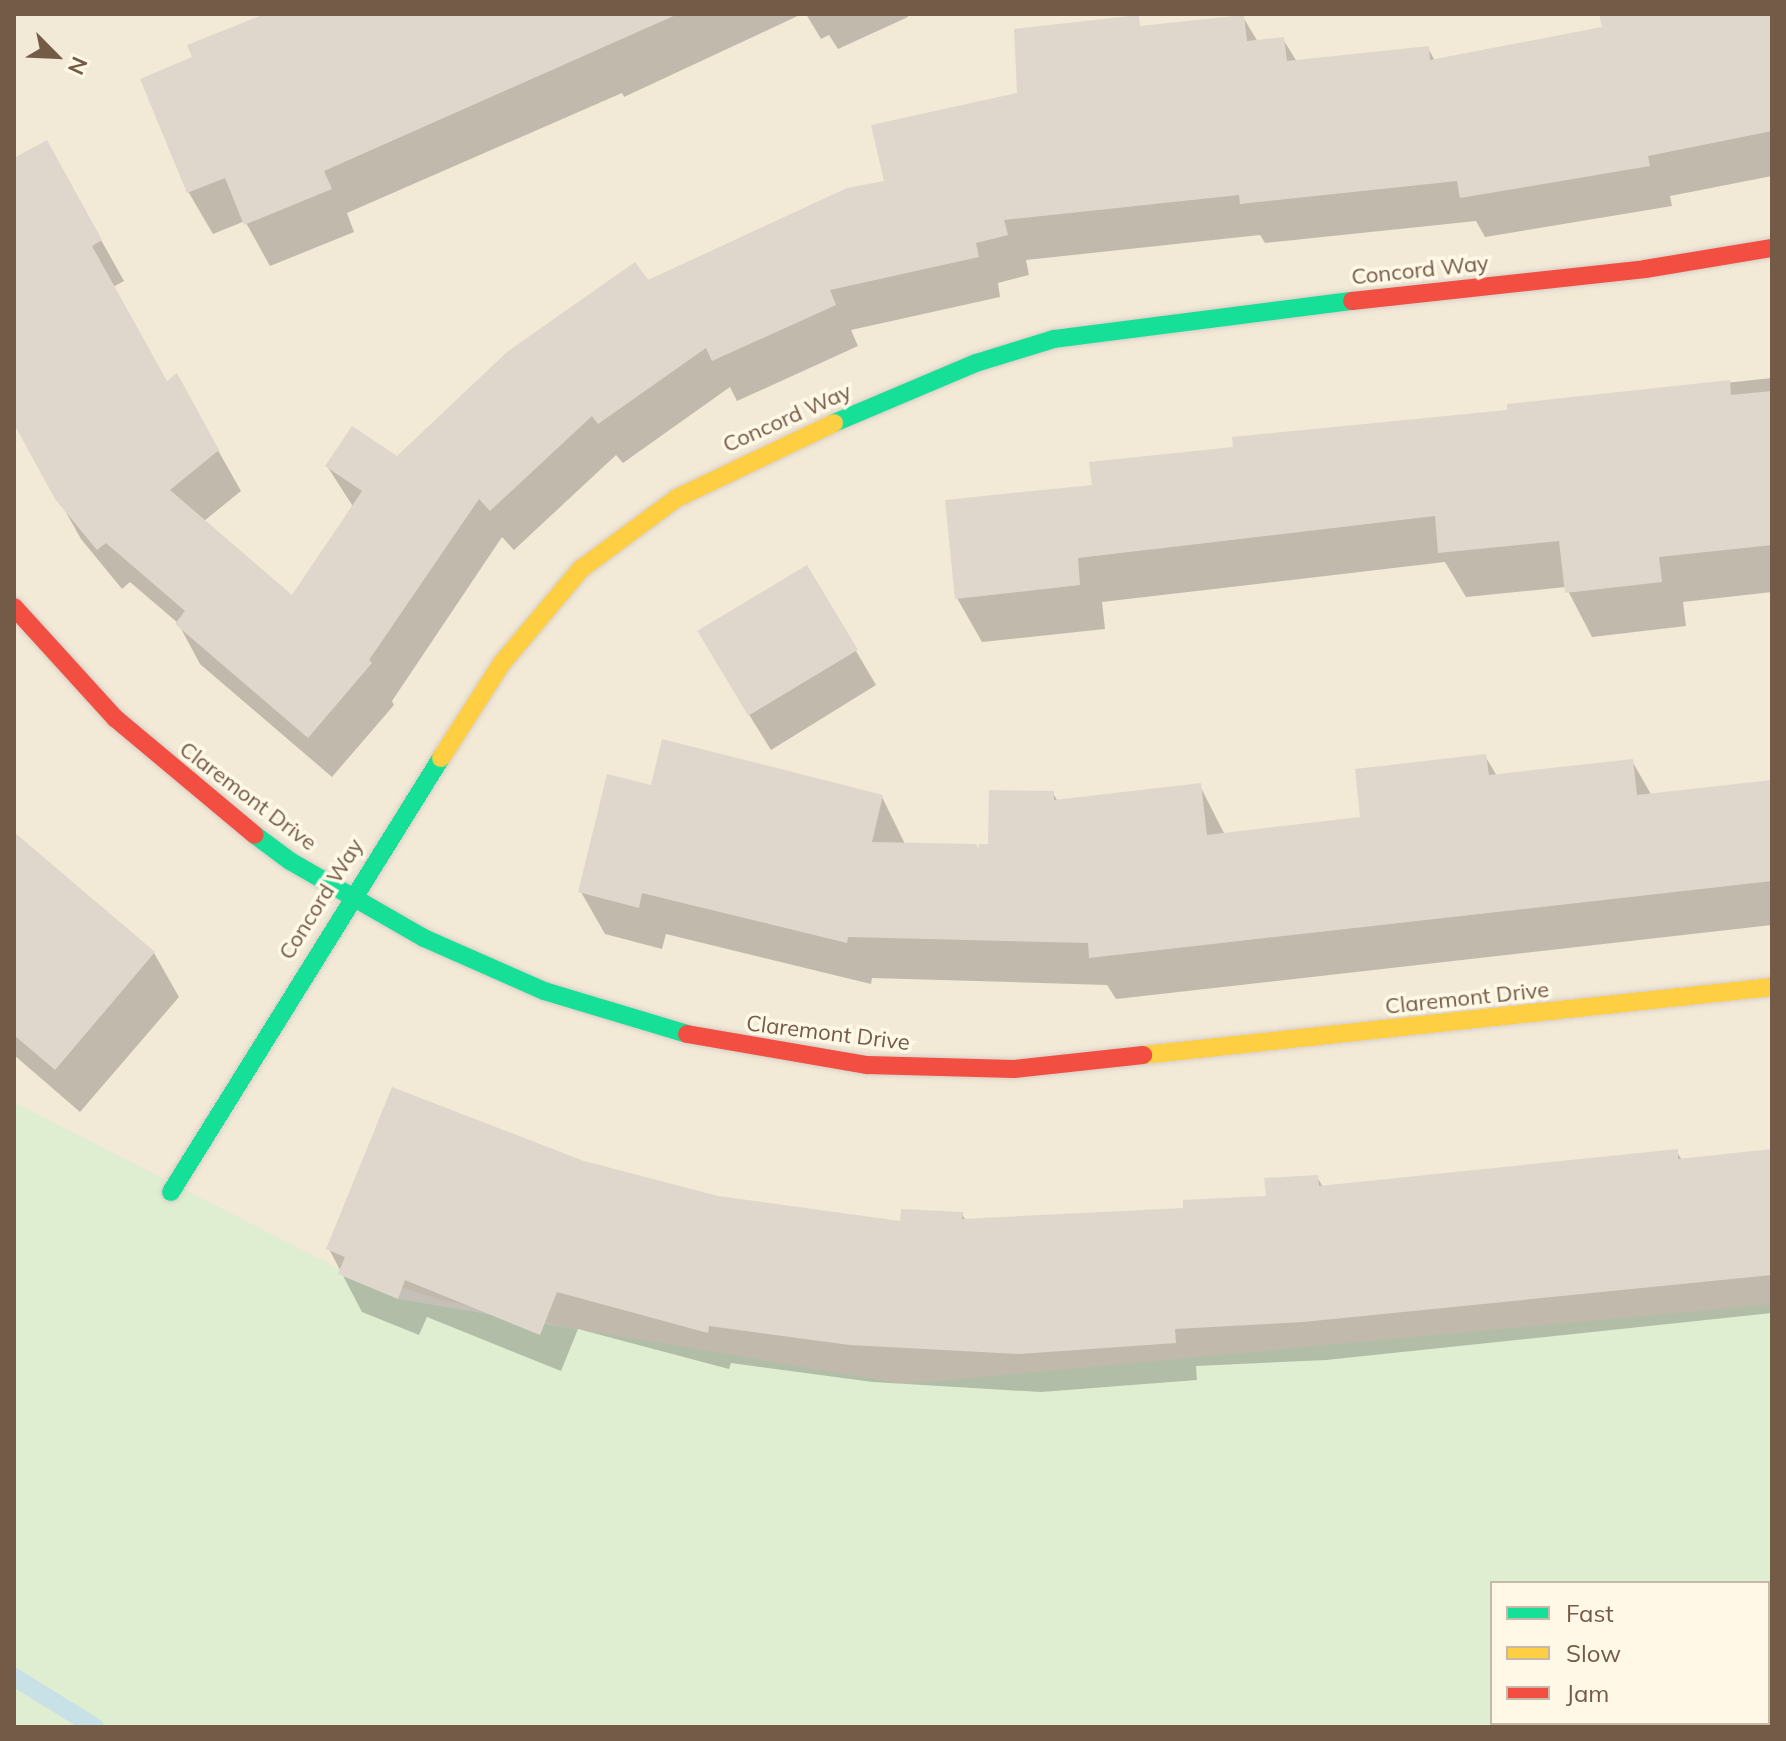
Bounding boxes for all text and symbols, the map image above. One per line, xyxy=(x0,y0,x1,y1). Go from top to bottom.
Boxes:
north arrow xyxy=(16,16,96,96)
text: N xyxy=(62,52,94,79)
street label: Concord Way xyxy=(1350,250,1490,290)
street label: Concord Way xyxy=(719,378,855,458)
street label: Claremont Drive xyxy=(174,736,322,856)
street label: Concord Way xyxy=(273,834,369,964)
street label: Claremont Drive xyxy=(1384,976,1550,1020)
street label: Claremont Drive xyxy=(745,1010,911,1056)
legend xyxy=(1490,1581,1770,1725)
text: Fast xyxy=(1566,1598,1614,1628)
text: Slow xyxy=(1566,1638,1621,1668)
text: Jam xyxy=(1566,1678,1609,1708)

